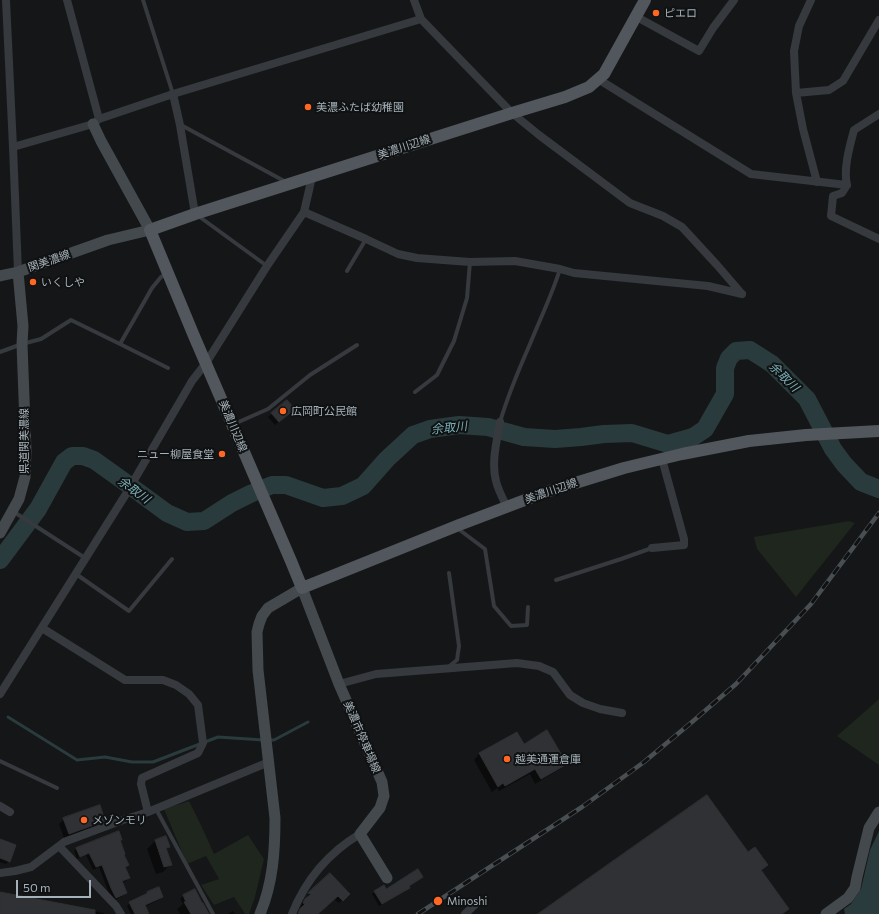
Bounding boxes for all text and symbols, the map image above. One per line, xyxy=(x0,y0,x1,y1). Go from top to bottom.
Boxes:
place label: ピエロ xyxy=(664,6,697,20)
marker: ピエロ xyxy=(651,8,661,18)
place label: 美濃ふたば幼稚園 xyxy=(316,100,404,114)
marker: 美濃ふたば幼稚園 xyxy=(303,102,313,112)
street label: 美濃川辺線 xyxy=(376,132,432,162)
street label: 関美濃線 xyxy=(26,248,72,274)
place label: いくしや xyxy=(41,275,85,289)
marker: いくしや xyxy=(28,277,38,287)
water label: 余取川 xyxy=(766,359,802,395)
street label: 美濃川辺線 xyxy=(216,398,250,454)
place label: 広岡町公民館 xyxy=(291,404,357,418)
marker: 広岡町公民館 xyxy=(278,406,288,416)
street label: 県道関美濃線 xyxy=(17,408,31,474)
water label: 余取川 xyxy=(430,419,468,437)
place label: ニュー柳屋食堂 xyxy=(137,447,214,461)
marker: ニュー柳屋食堂 xyxy=(217,449,227,459)
water label: 余取川 xyxy=(115,474,153,506)
street label: 美濃川辺線 xyxy=(523,476,579,506)
street label: 美濃市停車場線 xyxy=(341,699,383,775)
place label: 越美通運倉庫 xyxy=(515,752,581,766)
marker: 越美通運倉庫 xyxy=(502,754,512,764)
place label: メゾンモリ xyxy=(92,813,147,827)
marker: メゾンモリ xyxy=(79,815,89,825)
scale bar xyxy=(18,872,93,898)
text: 50 m xyxy=(23,880,51,894)
place label: Minoshi xyxy=(447,894,487,908)
marker: Minoshi xyxy=(432,895,444,907)

